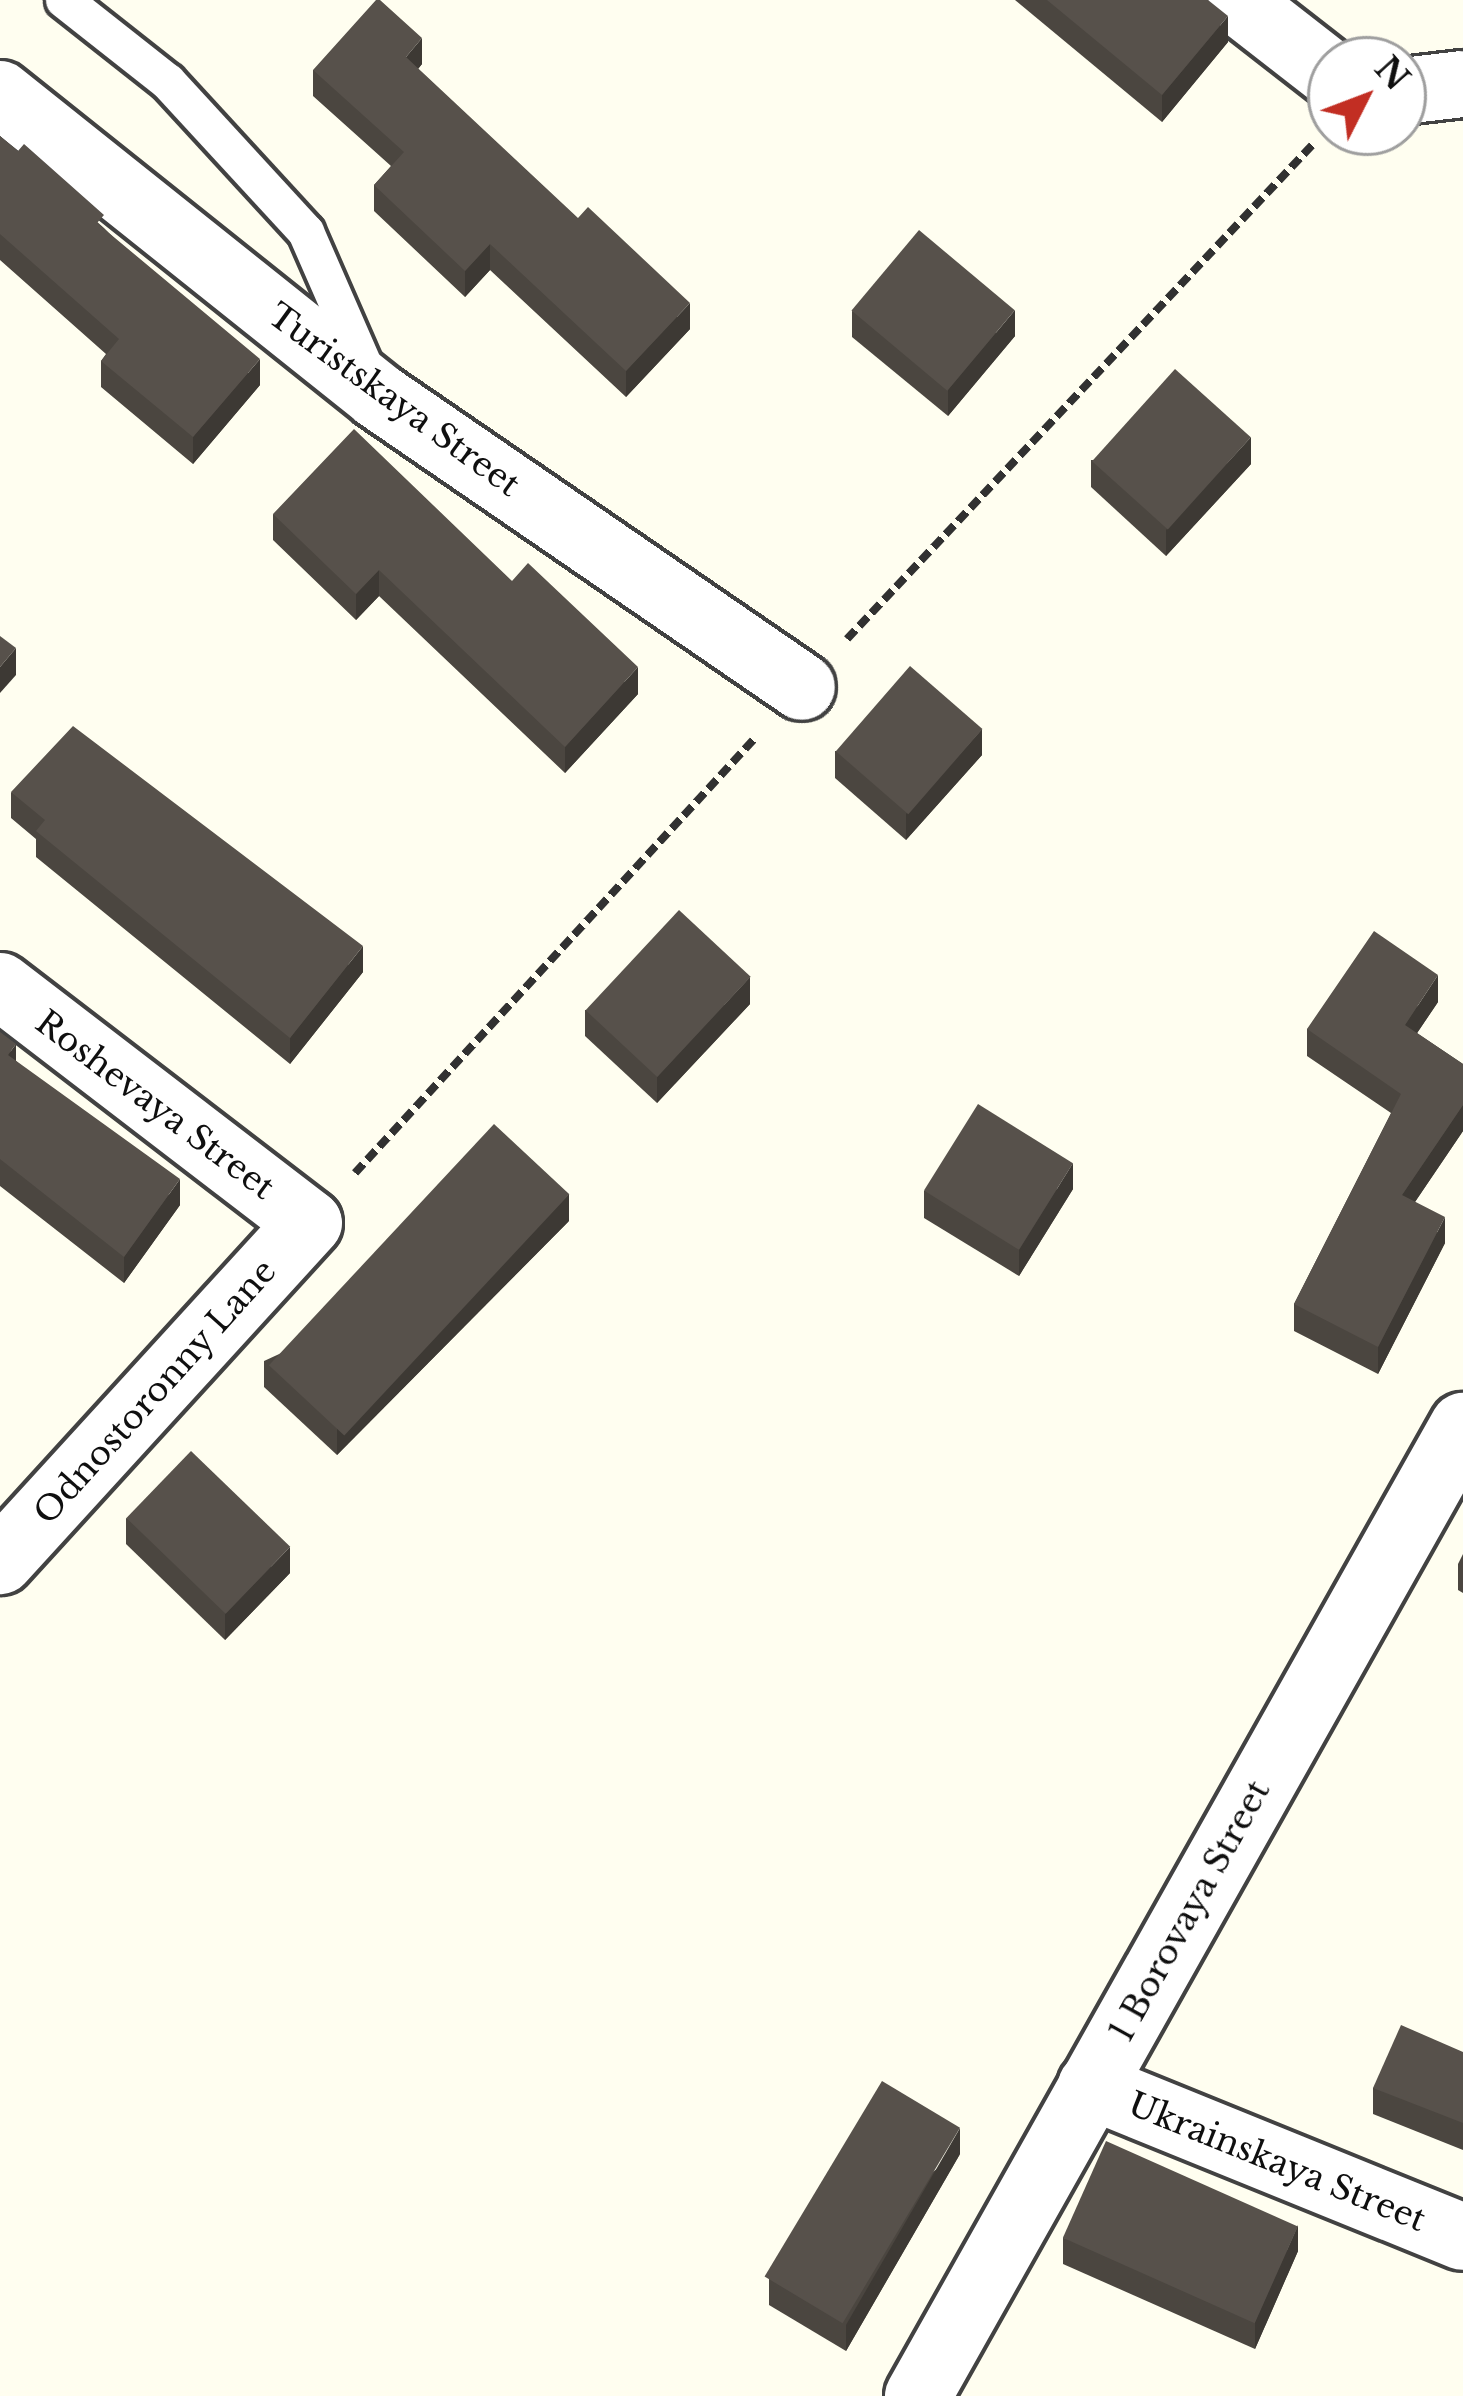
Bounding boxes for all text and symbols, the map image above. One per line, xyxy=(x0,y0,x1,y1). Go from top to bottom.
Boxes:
north arrow xyxy=(1307,36,1427,156)
text: N xyxy=(1366,48,1418,99)
street label: Turistskaya Street xyxy=(260,295,528,505)
street label: Roshevaya Street xyxy=(28,1002,282,1208)
street label: Odnostoronny Lane xyxy=(25,1251,285,1533)
street label: 1 Borovaya Street xyxy=(1102,1773,1278,2049)
street label: Ukrainskaya Street xyxy=(1122,2084,1432,2240)

